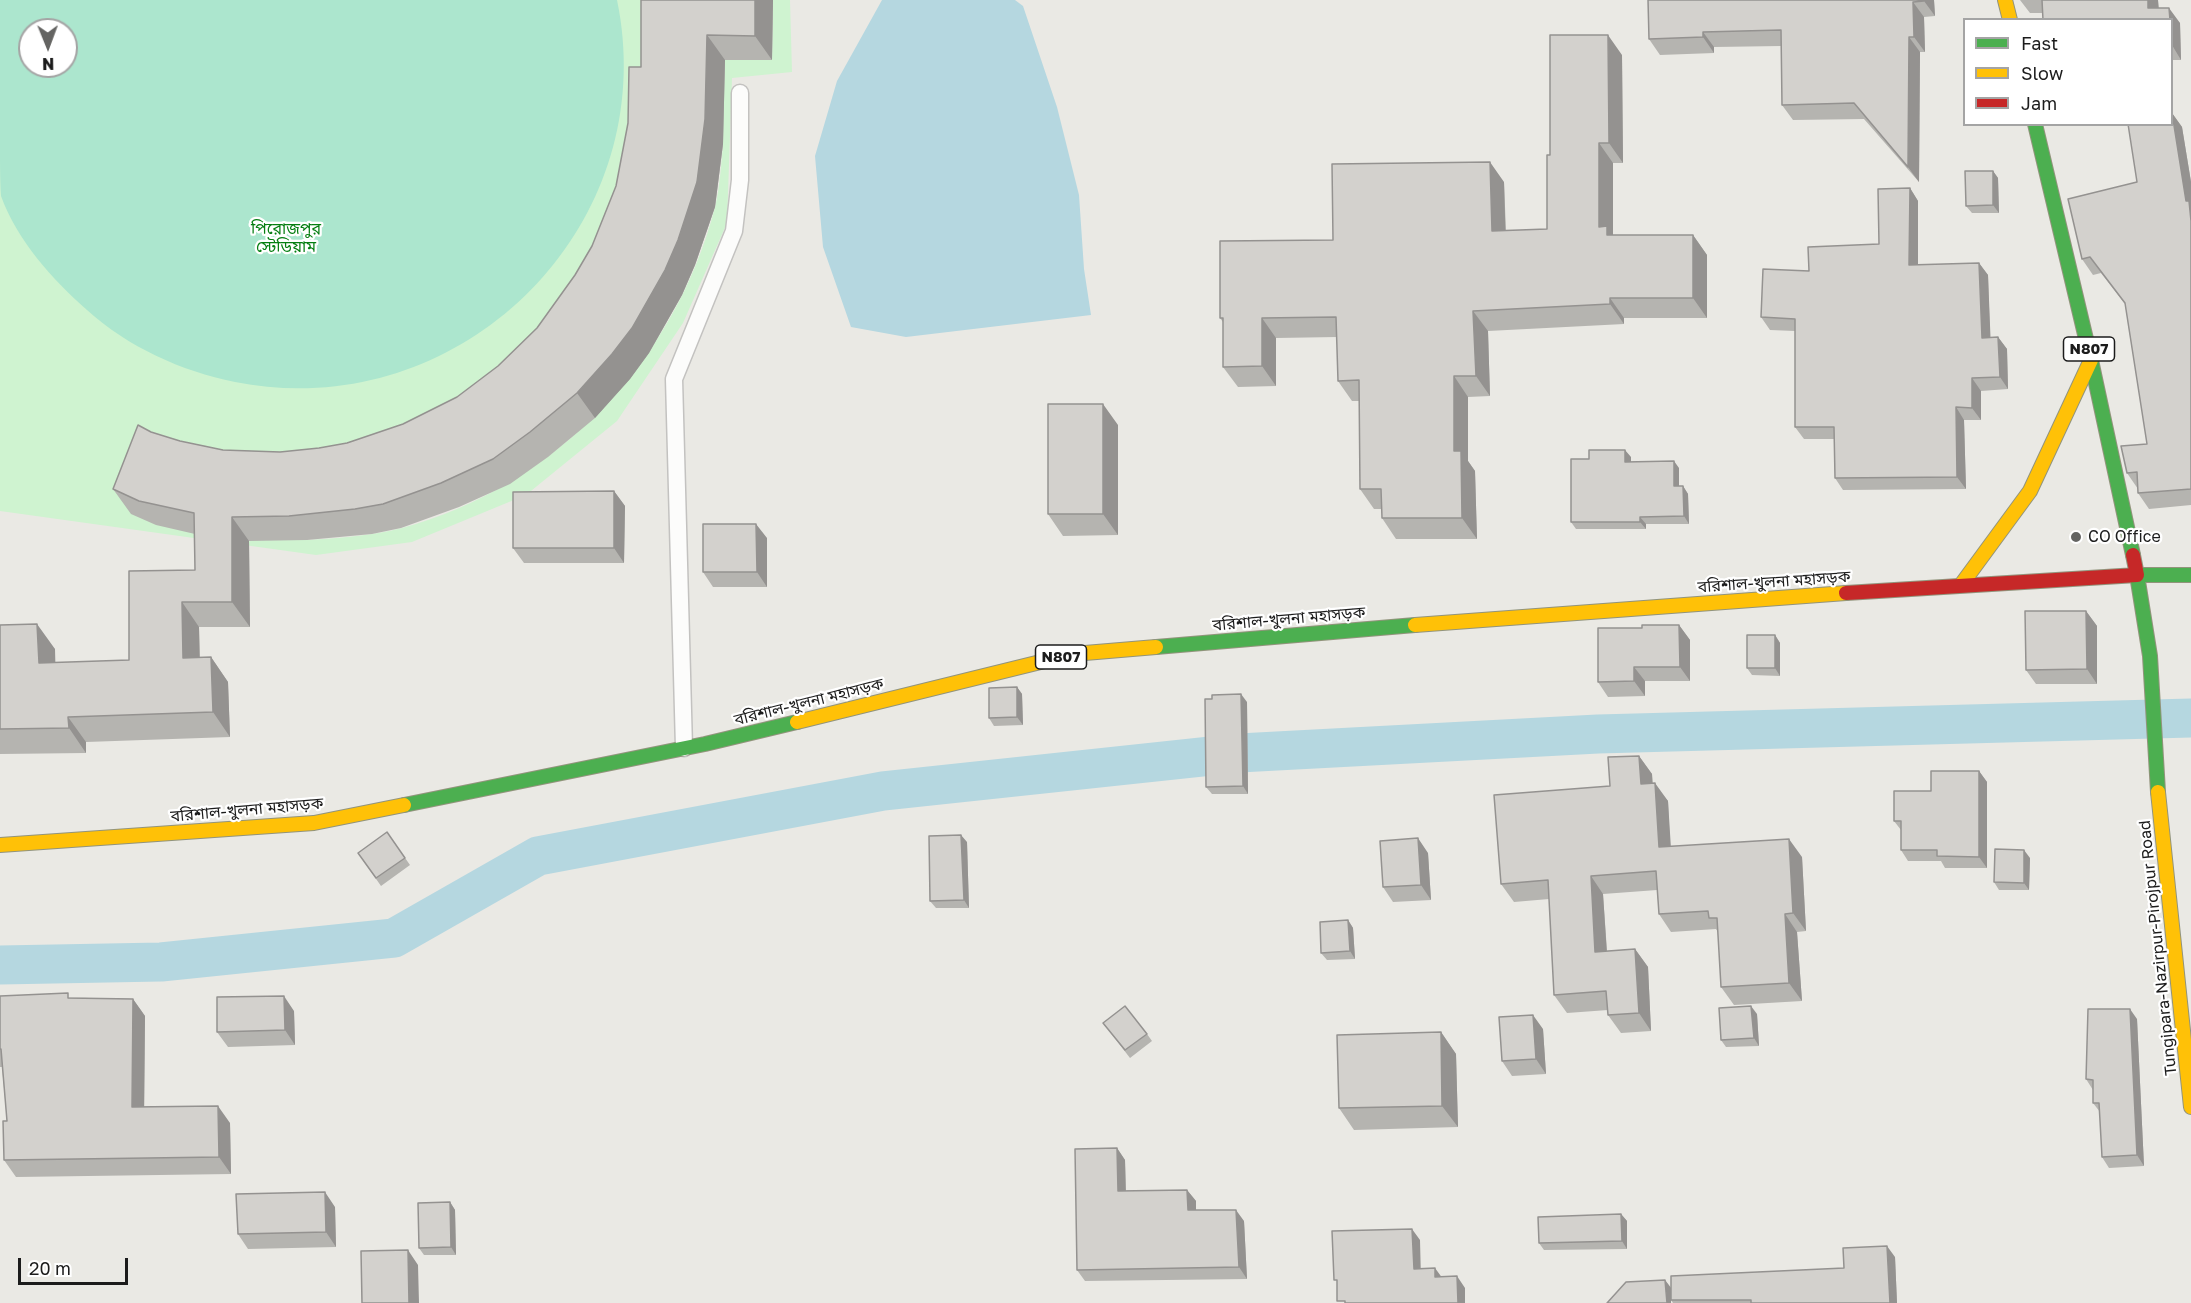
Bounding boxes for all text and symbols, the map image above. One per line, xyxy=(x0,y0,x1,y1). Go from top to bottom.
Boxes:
north arrow xyxy=(18,18,78,78)
legend xyxy=(1963,18,2173,126)
text: Fast xyxy=(2021,32,2058,54)
text: N xyxy=(42,54,55,74)
text: Slow xyxy=(2021,62,2063,84)
text: Jam xyxy=(2021,92,2057,114)
park label: পিরোজপুর স্টেডিয়াম xyxy=(251,219,321,257)
road number: N807 xyxy=(2064,337,2114,361)
place label: CO Office xyxy=(2088,527,2161,547)
marker: CO Office xyxy=(2069,530,2083,544)
street label: বরিশাল-খুলনা মহাসড়ক xyxy=(1697,567,1851,597)
street label: বরিশাল-খুলনা মহাসড়ক xyxy=(1212,603,1366,635)
road number: N807 xyxy=(1036,645,1086,669)
street label: বরিশাল-খুলনা মহাসড়ক xyxy=(732,674,886,730)
street label: বরিশাল-খুলনা মহাসড়ক xyxy=(170,794,324,826)
street label: Tungipara-Nazirpur-Pirojpur Road xyxy=(2135,819,2181,1077)
scale bar xyxy=(21,1246,130,1284)
text: 20 m xyxy=(29,1257,71,1279)

